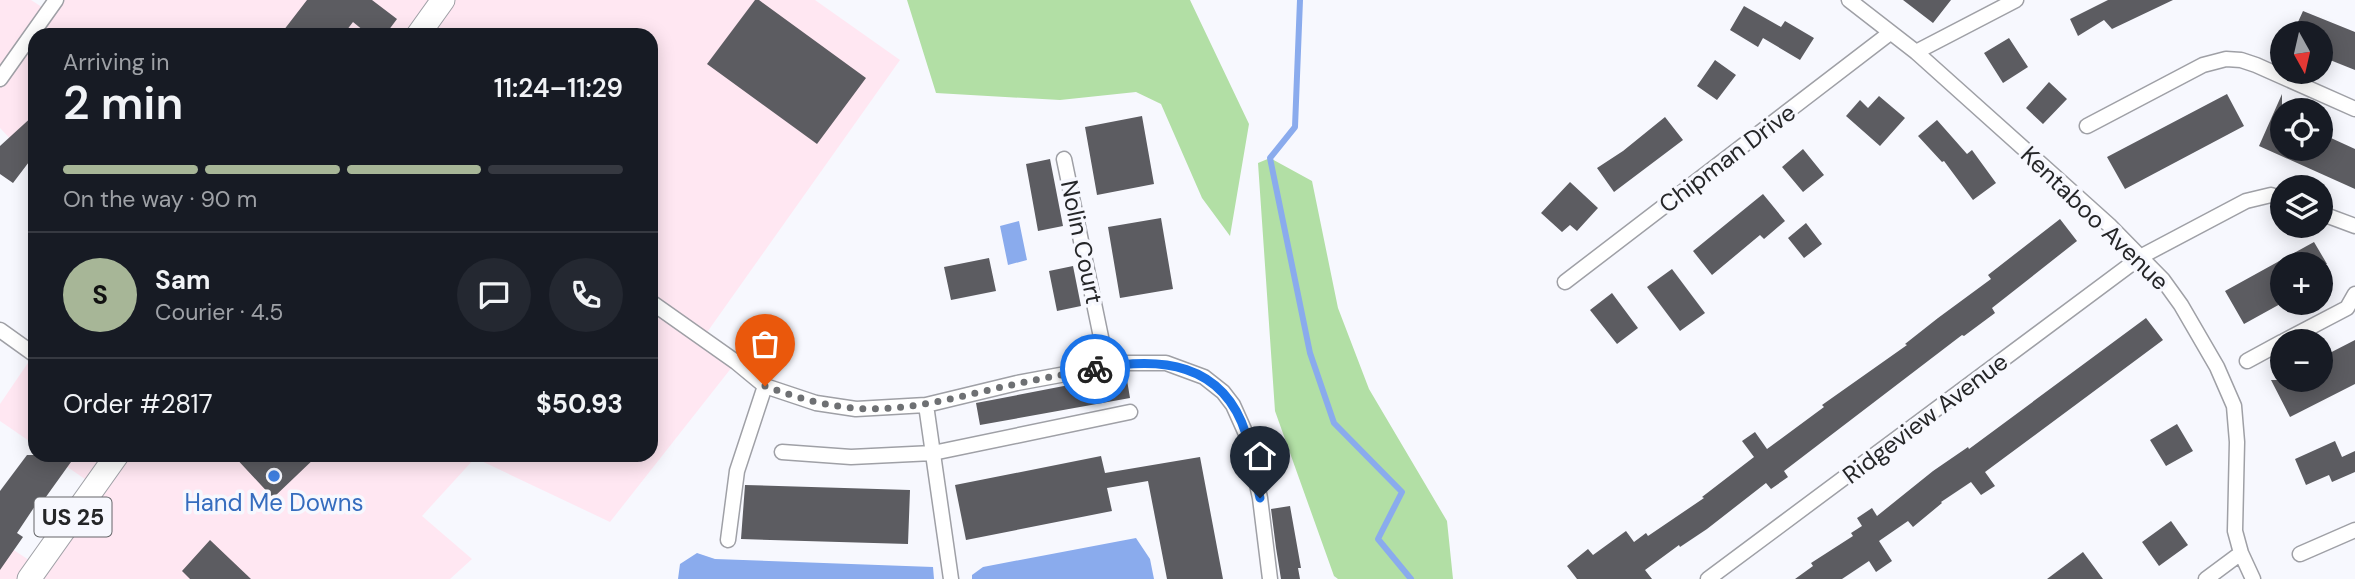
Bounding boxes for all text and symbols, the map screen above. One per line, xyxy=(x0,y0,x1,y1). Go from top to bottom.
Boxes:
north arrow xyxy=(2270,21,2333,84)
map controls xyxy=(2270,21,2333,392)
text: Arriving in xyxy=(63,47,169,77)
text: 11:24–11:29 xyxy=(494,71,623,105)
text: 2 min xyxy=(63,73,183,133)
street label: Chipman Drive xyxy=(1652,97,1802,219)
button: locate xyxy=(2270,98,2333,161)
street label: Kentaboo Avenue xyxy=(2014,139,2176,297)
button: layers xyxy=(2270,175,2333,238)
street label: Nolin Court xyxy=(1054,177,1110,307)
text: On the way · 90 m xyxy=(63,184,257,214)
button: + xyxy=(2270,252,2333,315)
button: chat xyxy=(457,258,531,332)
button: phone xyxy=(549,258,623,332)
text: Sam xyxy=(155,263,210,297)
text: S xyxy=(92,278,108,312)
text: Courier · 4.5 xyxy=(155,297,283,327)
pin xyxy=(735,314,795,386)
icon: bag xyxy=(746,325,784,363)
button: − xyxy=(2270,329,2333,392)
courier xyxy=(1060,334,1130,404)
street label: Ridgeview Avenue xyxy=(1836,346,2014,490)
icon: bike xyxy=(1076,350,1114,388)
text: Order #2817 xyxy=(63,387,213,421)
text: $50.93 xyxy=(536,387,623,421)
pin xyxy=(1230,426,1290,498)
icon: home xyxy=(1241,437,1279,475)
marker: Hand Me Downs xyxy=(266,468,282,484)
place label: Hand Me Downs xyxy=(184,487,364,518)
road number: US 25 xyxy=(34,498,112,537)

